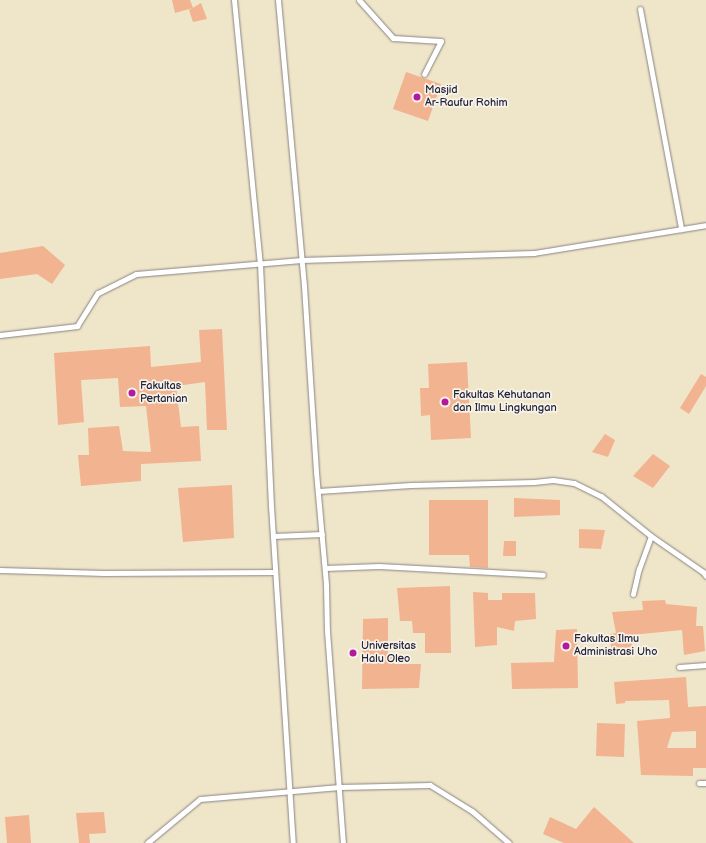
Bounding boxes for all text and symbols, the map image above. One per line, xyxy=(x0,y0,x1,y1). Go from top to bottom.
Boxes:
place label: Masjid Ar-Raufur Rohim xyxy=(425,84,508,110)
marker: Masjid Ar-Raufur Rohim xyxy=(412,92,422,102)
place label: Fakultas Pertanian xyxy=(140,380,188,406)
marker: Fakultas Pertanian xyxy=(127,388,137,398)
place label: Fakultas Kehutanan dan Ilmu Lingkungan xyxy=(453,389,557,415)
marker: Fakultas Kehutanan dan Ilmu Lingkungan xyxy=(440,397,450,407)
place label: Fakultas Ilmu Administrasi Uho xyxy=(574,633,657,659)
place label: Universitas Halu Oleo xyxy=(361,640,416,666)
marker: Fakultas Ilmu Administrasi Uho xyxy=(561,641,571,651)
marker: Universitas Halu Oleo xyxy=(348,648,358,658)

